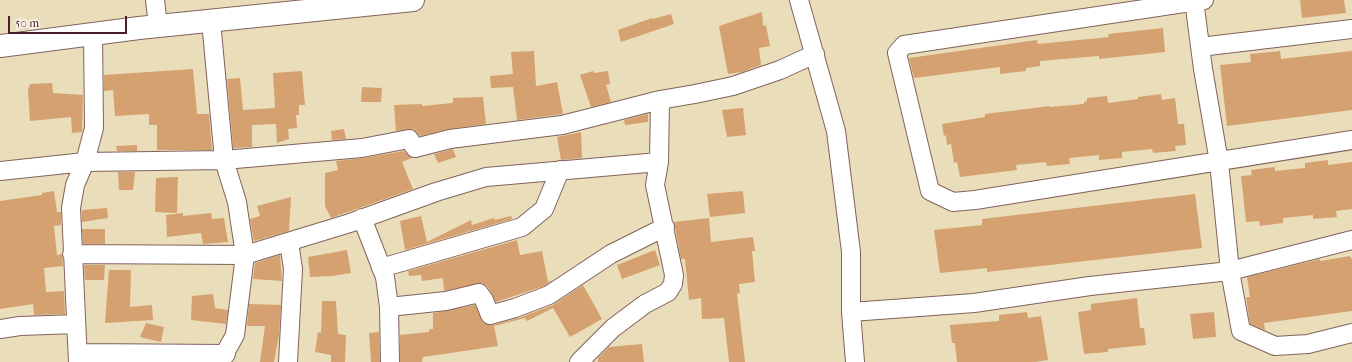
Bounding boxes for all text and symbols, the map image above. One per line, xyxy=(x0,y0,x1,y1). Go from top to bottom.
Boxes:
scale bar xyxy=(10,8,129,34)
text: 50 m xyxy=(15,16,39,30)

